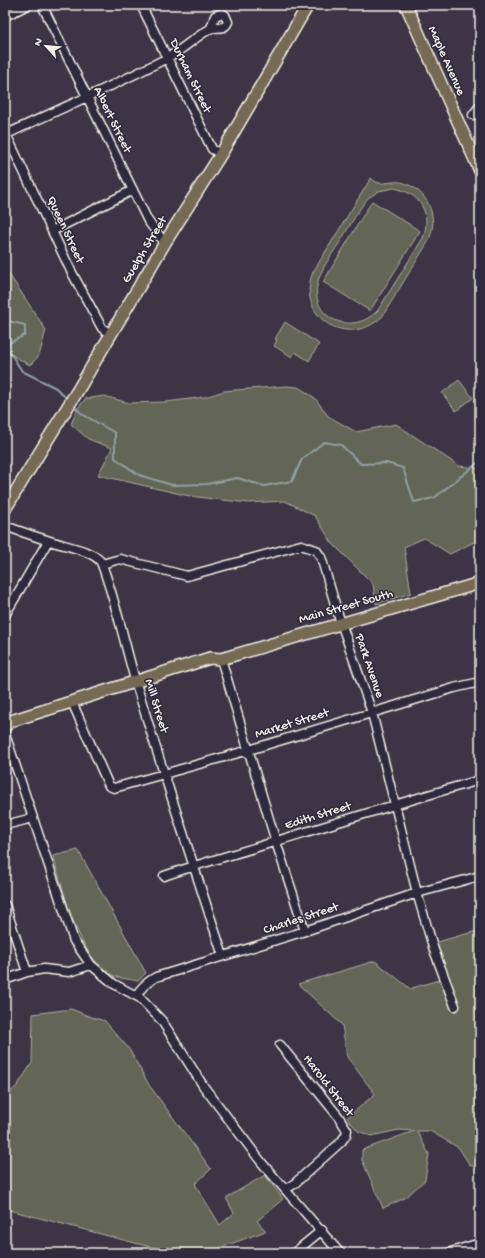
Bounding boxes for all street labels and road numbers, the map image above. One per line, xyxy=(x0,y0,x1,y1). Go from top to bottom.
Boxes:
street label: Maple Avenue xyxy=(424,24,468,98)
street label: Durham Street xyxy=(165,36,215,117)
street label: Albert Street xyxy=(90,84,135,157)
street label: Queen Street xyxy=(43,194,88,267)
street label: Guelph Street xyxy=(119,213,172,286)
street label: Main Street South xyxy=(297,586,395,628)
street label: Park Avenue xyxy=(351,631,387,700)
street label: Mill Street xyxy=(141,677,172,736)
street label: Market Street xyxy=(253,705,332,742)
street label: Edith Street xyxy=(283,798,355,833)
street label: Charles Street xyxy=(262,899,342,938)
street label: Harold Street xyxy=(299,1052,358,1121)

